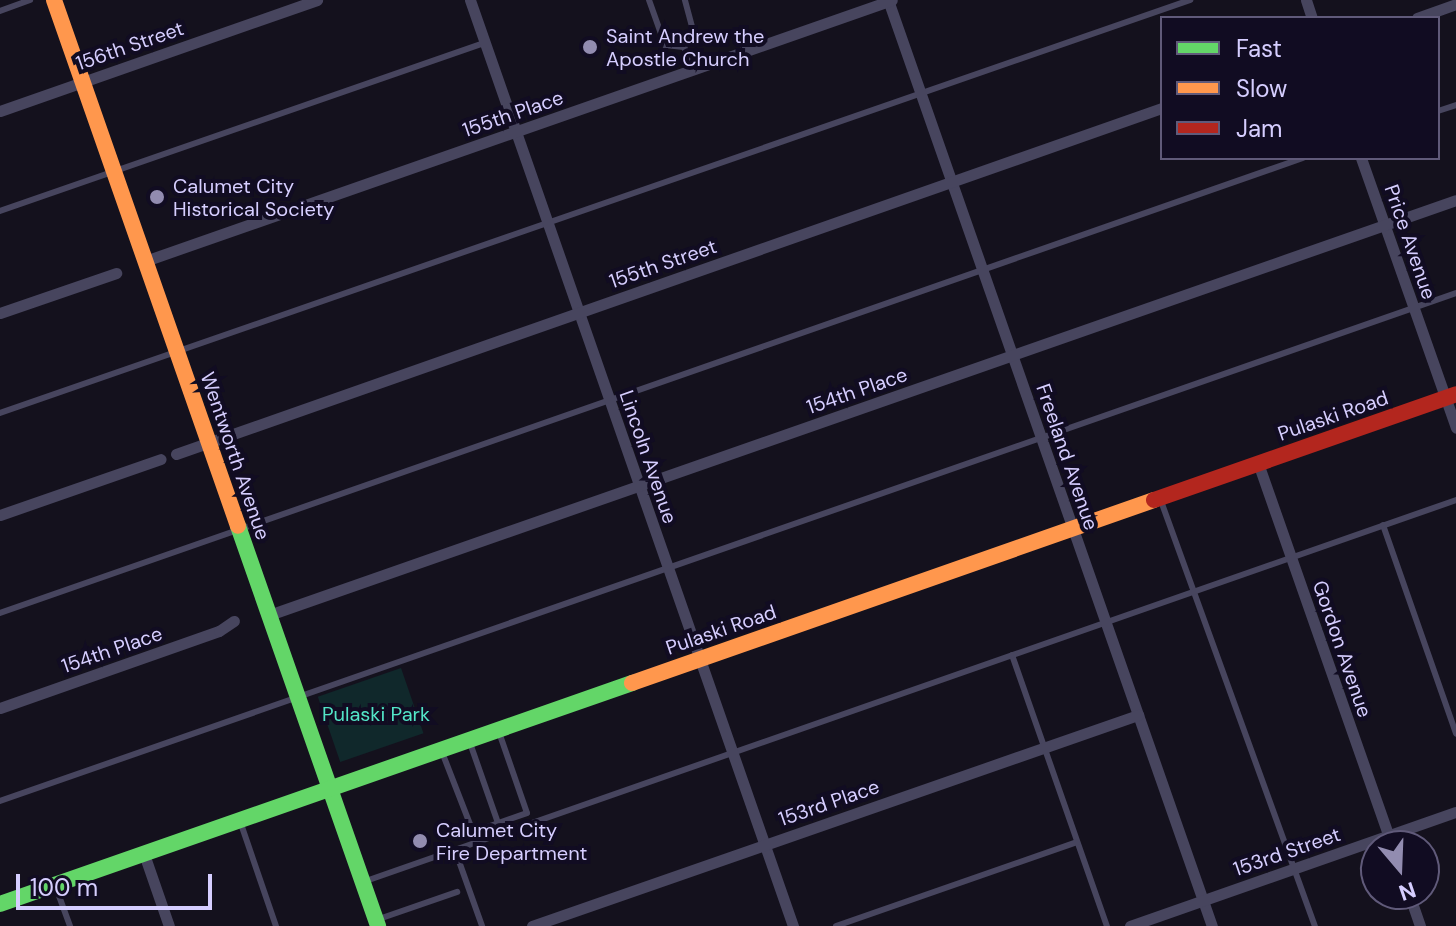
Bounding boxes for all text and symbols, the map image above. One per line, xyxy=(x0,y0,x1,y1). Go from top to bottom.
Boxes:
street label: 156th Street xyxy=(73,16,187,76)
legend xyxy=(1160,16,1440,160)
place label: Saint Andrew the Apostle Church xyxy=(606,24,764,71)
text: Fast xyxy=(1236,33,1282,64)
marker: Saint Andrew the Apostle Church xyxy=(581,38,599,56)
text: Slow xyxy=(1236,73,1287,104)
street label: 155th Place xyxy=(459,86,567,142)
text: Jam xyxy=(1236,113,1282,144)
place label: Calumet City Historical Society xyxy=(173,174,334,221)
street label: Price Avenue xyxy=(1379,181,1441,303)
marker: Calumet City Historical Society xyxy=(148,188,166,206)
street label: 155th Street xyxy=(606,234,720,294)
street label: 154th Place xyxy=(803,363,911,419)
street label: Wentworth Avenue xyxy=(195,369,275,543)
street label: Freeland Avenue xyxy=(1031,381,1103,533)
street label: Pulaski Road xyxy=(1275,386,1391,446)
street label: Lincoln Avenue xyxy=(614,387,682,527)
street label: Gordon Avenue xyxy=(1307,577,1377,721)
street label: Pulaski Road xyxy=(663,600,779,660)
street label: 154th Place xyxy=(58,622,166,678)
park label: Pulaski Park xyxy=(322,702,430,726)
street label: 153rd Place xyxy=(776,775,882,831)
place label: Calumet City Fire Department xyxy=(436,818,587,865)
street label: 153rd Street xyxy=(1230,822,1344,882)
north arrow xyxy=(1360,830,1440,910)
marker: Calumet City Fire Department xyxy=(411,832,429,850)
scale bar xyxy=(20,858,216,908)
text: 100 m xyxy=(30,872,98,903)
text: N xyxy=(1395,875,1420,908)

